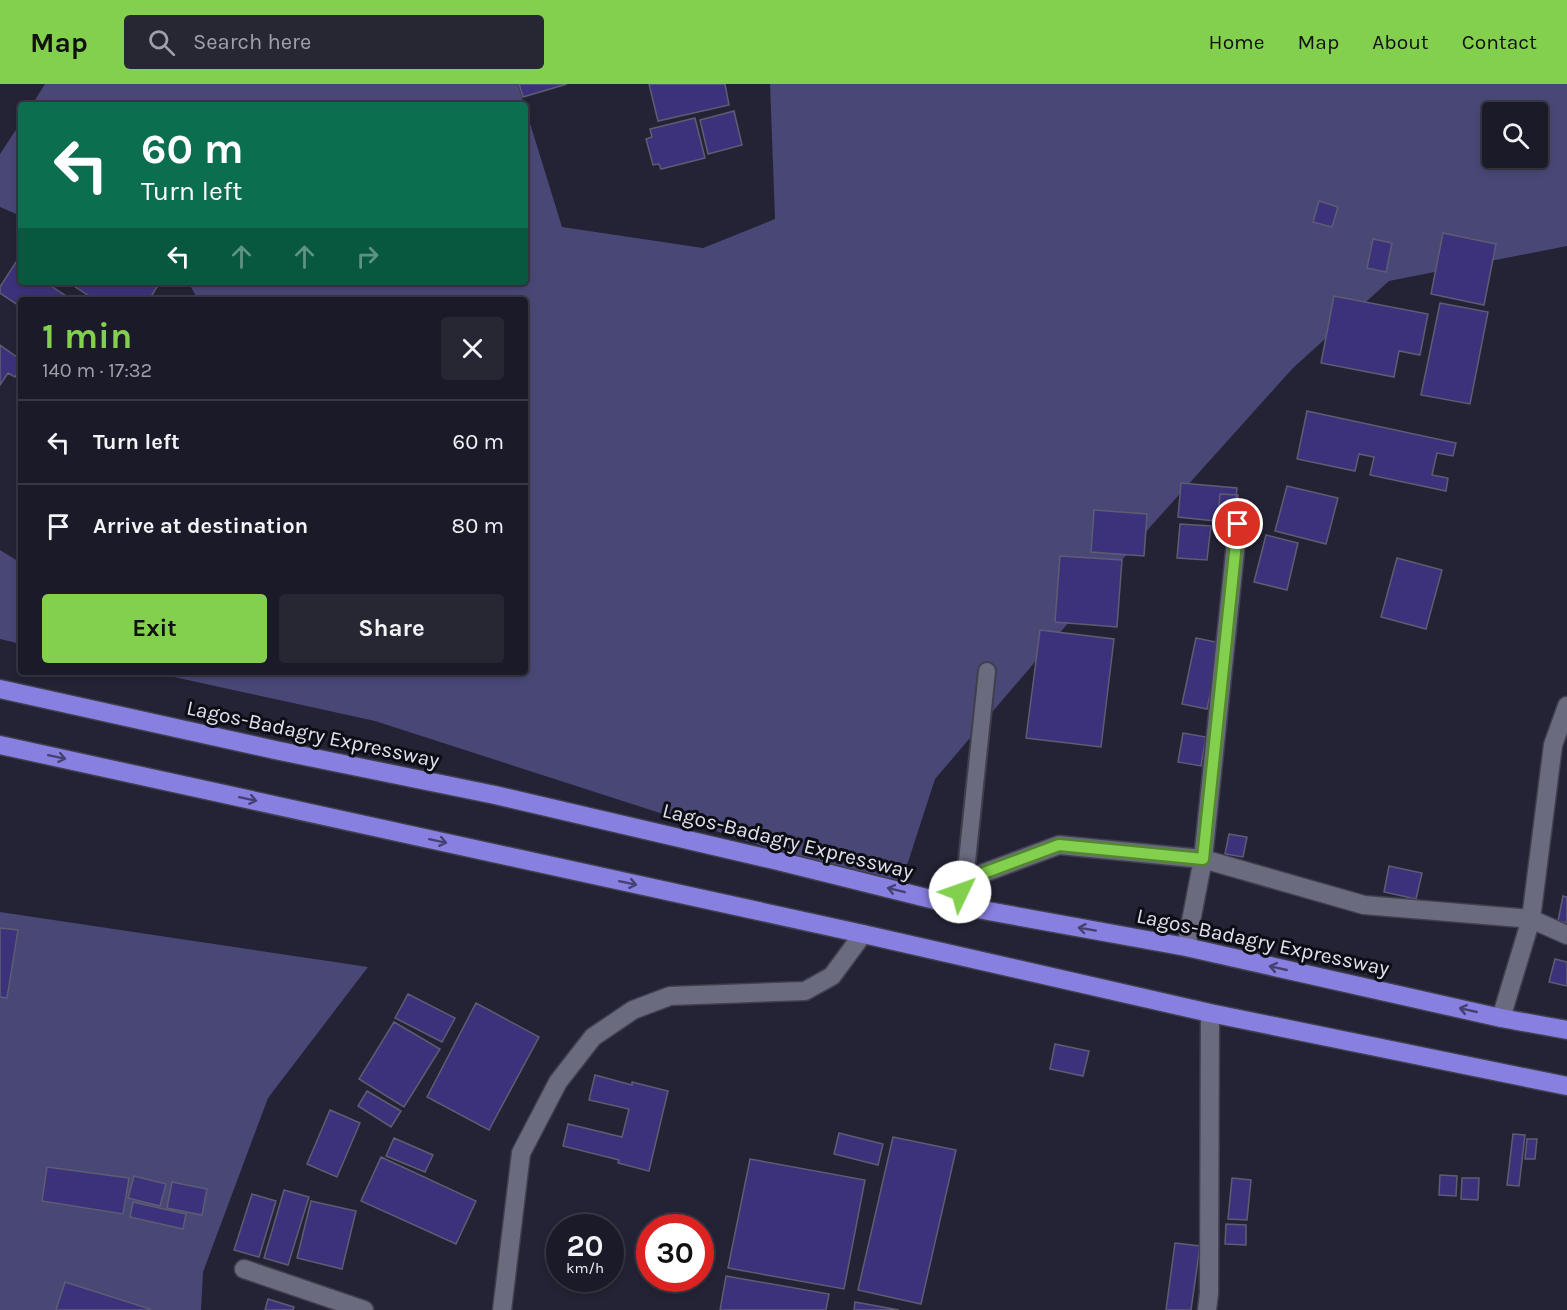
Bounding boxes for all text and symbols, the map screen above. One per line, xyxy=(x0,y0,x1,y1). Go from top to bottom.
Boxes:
search box xyxy=(124,15,544,69)
text: Map xyxy=(30,26,88,59)
icon: search xyxy=(145,26,178,59)
text: Search here xyxy=(193,29,311,55)
text: Home xyxy=(1209,30,1265,54)
text: Map xyxy=(1298,30,1339,54)
text: About xyxy=(1372,30,1429,54)
text: Contact xyxy=(1462,30,1537,54)
map controls xyxy=(1482,102,1548,168)
button: search xyxy=(1482,102,1548,168)
text: 60 m xyxy=(141,124,244,174)
icon: left xyxy=(42,126,120,204)
text: Turn left xyxy=(141,175,242,207)
icon: left xyxy=(162,240,195,273)
icon: ahead xyxy=(225,240,258,273)
icon: ahead xyxy=(288,240,321,273)
icon: right xyxy=(351,240,384,273)
text: 1 min xyxy=(42,315,132,357)
button: close xyxy=(441,317,504,380)
text: 140 m · 17:32 xyxy=(42,359,152,382)
icon: left xyxy=(42,426,75,459)
text: Turn left xyxy=(93,429,180,455)
text: 60 m xyxy=(453,429,504,455)
pin xyxy=(1212,498,1263,549)
icon: arrive xyxy=(1221,507,1254,540)
icon: arrive xyxy=(42,510,75,543)
text: Arrive at destination xyxy=(93,513,308,539)
text: 80 m xyxy=(452,513,504,539)
button: Exit xyxy=(42,594,267,663)
button: Share xyxy=(279,594,504,663)
street label: Lagos-Badagry Expressway xyxy=(184,695,442,773)
one-way arrow xyxy=(47,752,66,763)
one-way arrow xyxy=(237,794,257,805)
street label: Lagos-Badagry Expressway xyxy=(660,798,916,884)
one-way arrow xyxy=(428,836,447,847)
position arrow xyxy=(928,860,992,924)
one-way arrow xyxy=(619,877,638,889)
one-way arrow xyxy=(887,884,906,896)
street label: Lagos-Badagry Expressway xyxy=(1134,903,1392,981)
one-way arrow xyxy=(1078,923,1097,934)
one-way arrow xyxy=(1269,961,1288,973)
one-way arrow xyxy=(1459,1004,1478,1016)
speed limit sign: 30 xyxy=(636,1214,714,1292)
text: 20 xyxy=(566,1228,604,1264)
text: km/h xyxy=(566,1259,604,1277)

